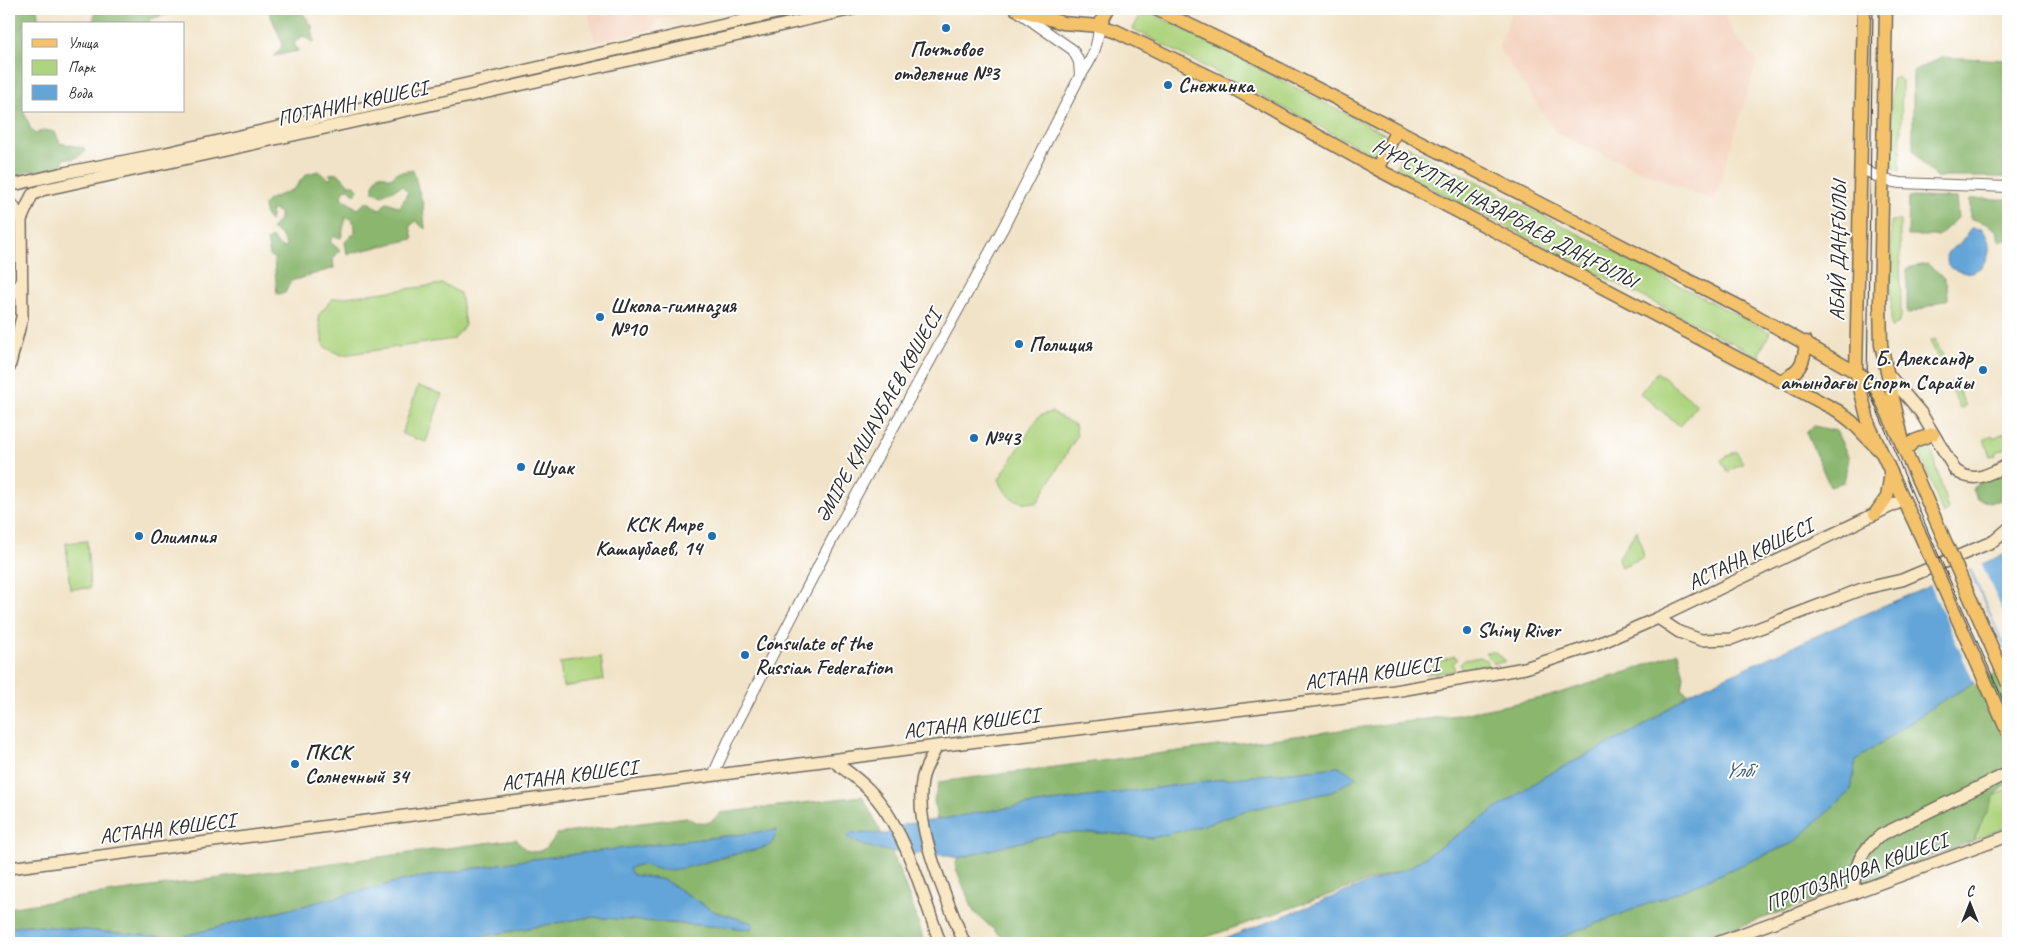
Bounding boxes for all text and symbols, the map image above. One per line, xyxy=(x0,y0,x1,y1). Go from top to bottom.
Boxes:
legend xyxy=(22,22,185,112)
marker: Почтовое отделение №3 xyxy=(940,22,952,34)
text: Улица xyxy=(68,34,99,53)
place label: Почтовое отделение №3 xyxy=(893,36,1002,86)
text: Парк xyxy=(68,58,96,77)
place label: Снежинка xyxy=(1178,72,1255,98)
street label: ПОТАНИН КӨШЕСІ xyxy=(275,73,434,132)
marker: Снежинка xyxy=(1162,79,1174,91)
text: Вода xyxy=(68,84,93,103)
street label: НҰРСҰЛТАН НАЗАРБАЕВ ДАҢҒЫЛЫ xyxy=(1368,132,1645,296)
street label: АБАЙ ДАҢҒЫЛЫ xyxy=(1824,177,1852,321)
place label: Школа-гимназия №10 xyxy=(610,292,737,342)
street label: ӘМІРЕ ҚАШАУБАЕВ КӨШЕСІ xyxy=(809,301,949,527)
marker: Школа-гимназия №10 xyxy=(594,311,606,323)
place label: Полиция xyxy=(1029,331,1093,357)
marker: Полиция xyxy=(1013,338,1025,350)
place label: Б. Александр атындағы Спорт Сарайы xyxy=(1780,345,1975,395)
marker: Б. Александр атындағы Спорт Сарайы xyxy=(1977,364,1989,376)
place label: №43 xyxy=(984,425,1023,451)
marker: №43 xyxy=(968,432,980,444)
place label: Шуак xyxy=(531,454,576,480)
marker: Шуак xyxy=(515,461,527,473)
place label: КСК Амре Кашаубаев, 14 xyxy=(595,511,705,561)
street label: АСТАНА КӨШЕСІ xyxy=(1683,511,1821,595)
place label: Олимпия xyxy=(149,523,218,549)
marker: Олимпия xyxy=(133,530,145,542)
marker: КСК Амре Кашаубаев, 14 xyxy=(706,530,718,542)
place label: Shiny River xyxy=(1477,617,1562,643)
marker: Shiny River xyxy=(1461,624,1473,636)
place label: Consulate of the Russian Federation xyxy=(755,630,894,680)
marker: Consulate of the Russian Federation xyxy=(739,649,751,661)
street label: АСТАНА КӨШЕСІ xyxy=(1303,650,1446,695)
street label: АСТАНА КӨШЕСІ xyxy=(902,701,1045,744)
place label: ПКСК Солнечный 34 xyxy=(305,739,411,789)
street label: АСТАНА КӨШЕСІ xyxy=(500,753,643,796)
water label: Үлбі xyxy=(1725,756,1759,784)
marker: ПКСК Солнечный 34 xyxy=(289,758,301,770)
street label: АСТАНА КӨШЕСІ xyxy=(98,806,241,849)
street label: ПРОТОЗАНОВА КӨШЕСІ xyxy=(1762,825,1955,917)
north arrow xyxy=(1944,880,1994,930)
text: С xyxy=(1967,883,1976,900)

